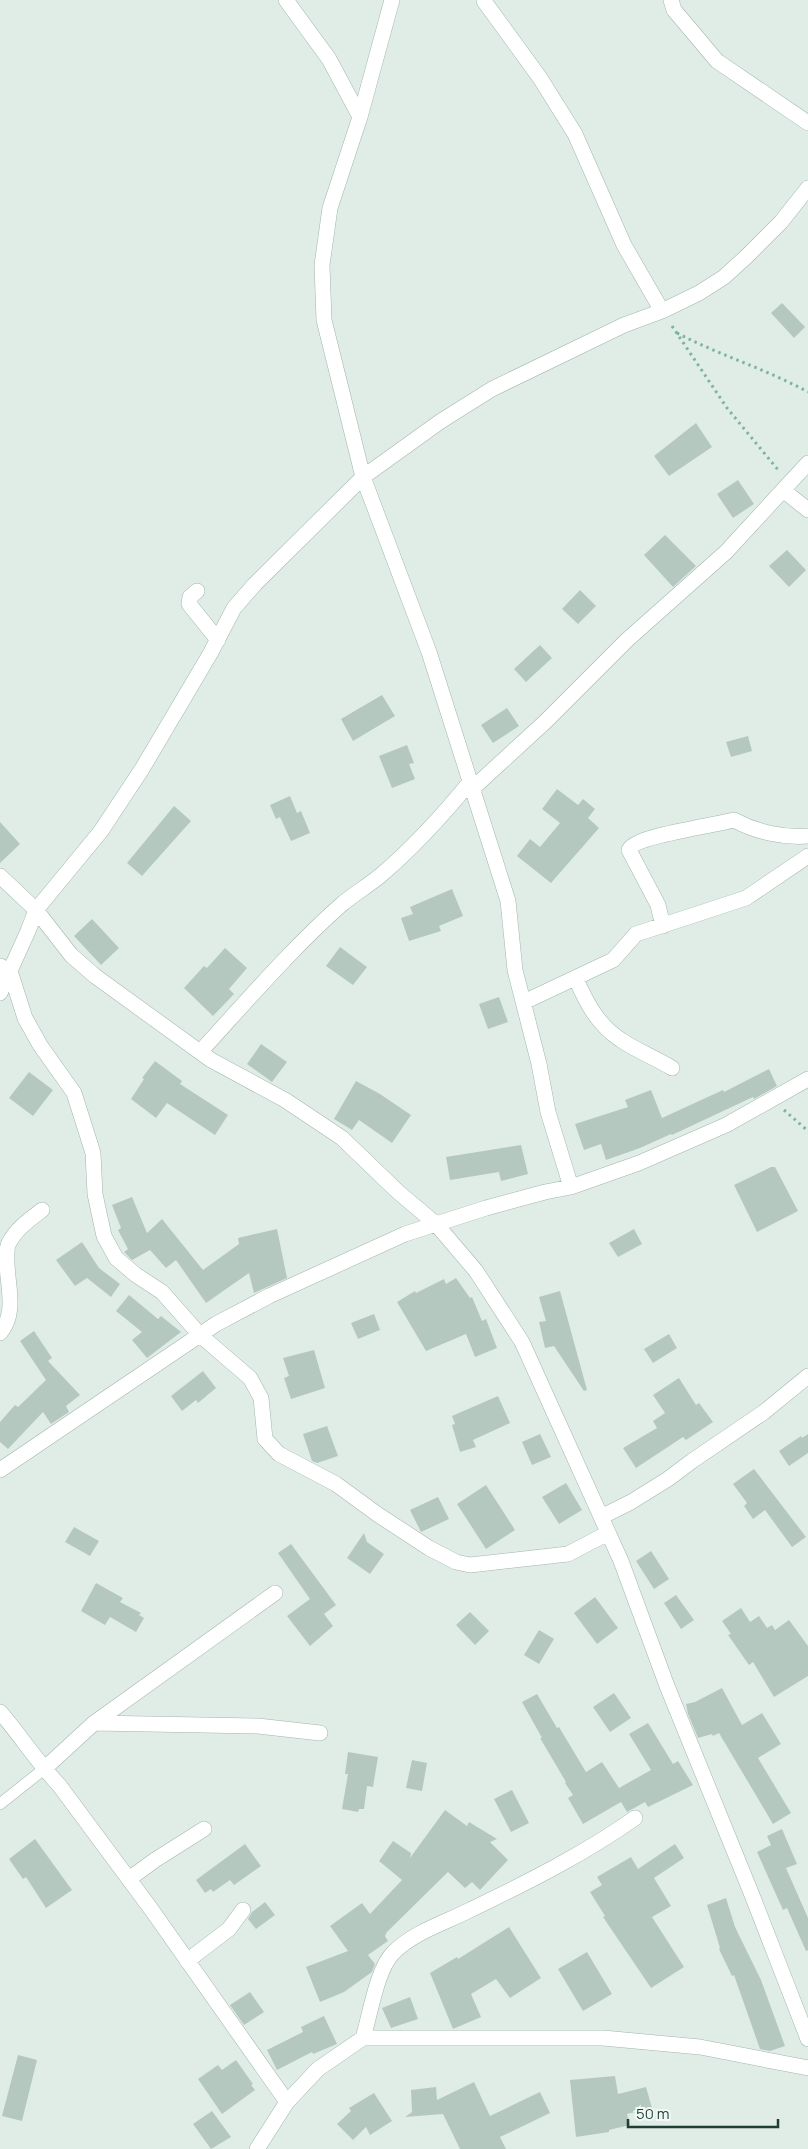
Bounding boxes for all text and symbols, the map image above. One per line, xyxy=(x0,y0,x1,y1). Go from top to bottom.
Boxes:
scale bar xyxy=(628,2096,778,2128)
text: 50 m xyxy=(636,2103,670,2124)

